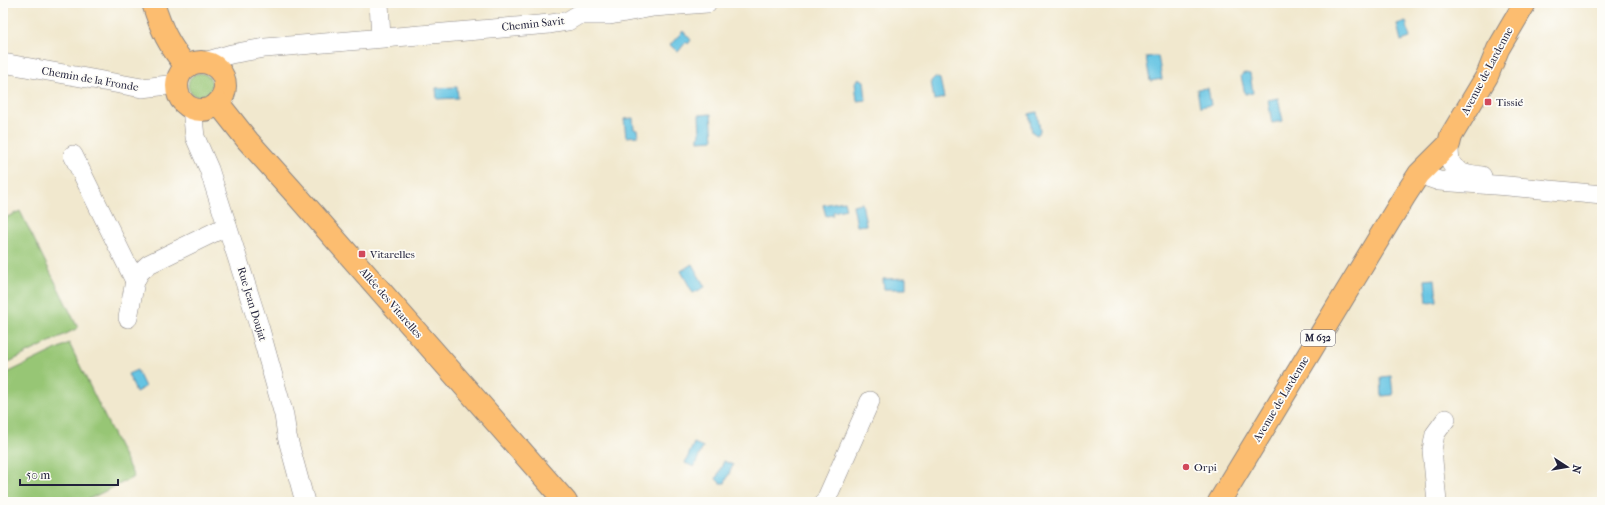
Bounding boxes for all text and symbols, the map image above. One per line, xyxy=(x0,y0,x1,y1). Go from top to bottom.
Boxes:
street label: Chemin Savit xyxy=(501,14,565,34)
street label: Avenue de Lardenne xyxy=(1458,24,1516,118)
street label: Chemin de la Fronde xyxy=(41,64,140,94)
place label: Tissié xyxy=(1496,96,1524,109)
marker: Tissié xyxy=(1483,97,1493,107)
place label: Vitarelles xyxy=(369,248,415,261)
marker: Vitarelles xyxy=(357,249,367,259)
street label: Allée des Vitarelles xyxy=(356,264,425,341)
street label: Rue Jean Doujat xyxy=(235,265,269,343)
road number: M 632 xyxy=(1301,330,1335,346)
street label: Avenue de Lardenne xyxy=(1250,353,1312,445)
north arrow xyxy=(1547,447,1587,487)
scale bar xyxy=(20,461,118,487)
place label: Orpi xyxy=(1194,461,1218,474)
marker: Orpi xyxy=(1181,462,1191,472)
text: N xyxy=(1569,464,1584,475)
text: 50 m xyxy=(26,468,50,482)

